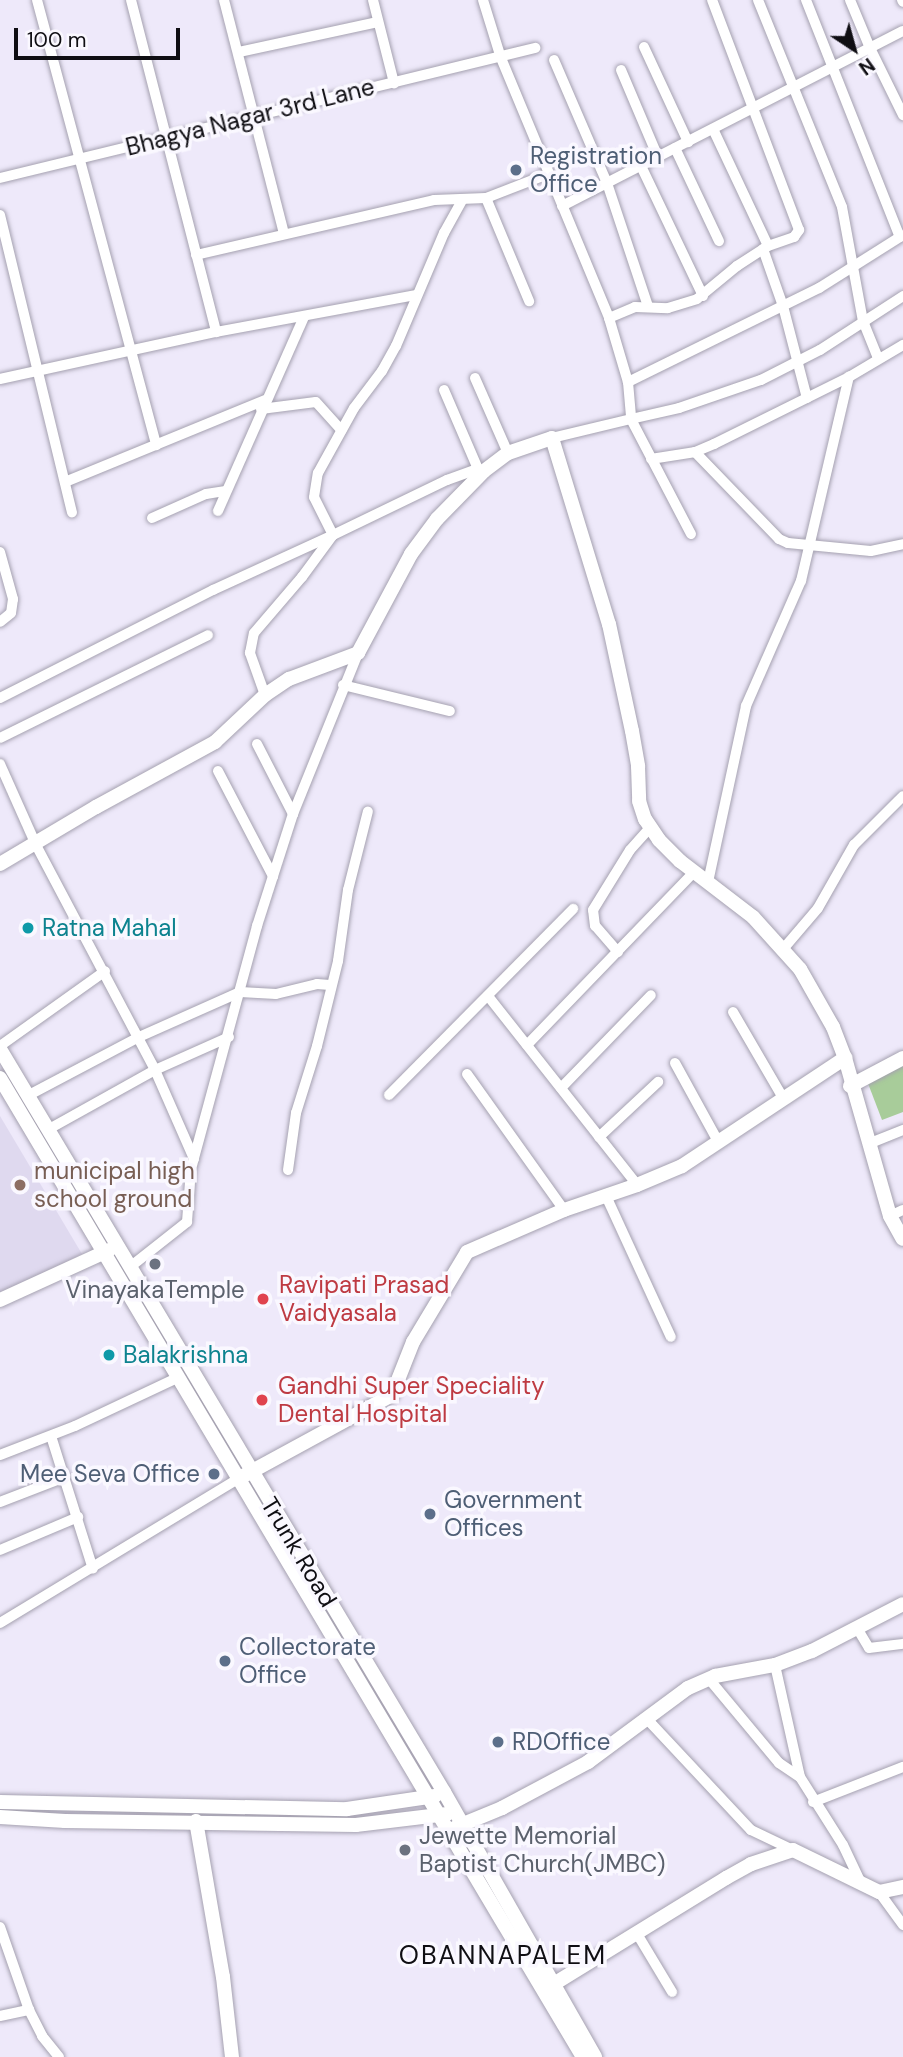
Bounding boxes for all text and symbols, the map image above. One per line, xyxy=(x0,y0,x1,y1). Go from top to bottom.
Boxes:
scale bar xyxy=(18,14,184,58)
north arrow xyxy=(819,14,889,84)
text: 100 m xyxy=(27,26,87,54)
text: N xyxy=(854,52,880,81)
street label: Bhagya Nagar 3rd Lane xyxy=(123,72,377,162)
place label: Registration Office xyxy=(530,142,662,198)
marker: Registration Office xyxy=(508,162,524,178)
place label: Ratna Mahal xyxy=(42,914,177,942)
marker: Ratna Mahal xyxy=(20,920,36,936)
place label: municipal high school ground xyxy=(34,1157,195,1213)
marker: municipal high school ground xyxy=(12,1177,28,1193)
marker: VinayakaTemple xyxy=(147,1256,163,1272)
place label: Ravipati Prasad Vaidyasala xyxy=(279,1271,449,1327)
place label: VinayakaTemple xyxy=(65,1276,245,1304)
marker: Ravipati Prasad Vaidyasala xyxy=(253,1289,273,1309)
place label: Balakrishna xyxy=(123,1341,248,1369)
marker: Balakrishna xyxy=(101,1347,117,1363)
place label: Gandhi Super Speciality Dental Hospital xyxy=(278,1372,545,1428)
marker: Gandhi Super Speciality Dental Hospital xyxy=(252,1390,272,1410)
place label: Mee Seva Office xyxy=(20,1460,200,1488)
marker: Mee Seva Office xyxy=(206,1466,222,1482)
place label: Government Offices xyxy=(444,1486,582,1542)
street label: Trunk Road xyxy=(255,1492,343,1612)
marker: Government Offices xyxy=(422,1506,438,1522)
place label: Collectorate Office xyxy=(239,1633,376,1689)
marker: Collectorate Office xyxy=(217,1653,233,1669)
place label: RDOffice xyxy=(512,1728,610,1756)
marker: RDOffice xyxy=(490,1734,506,1750)
place label: Jewette Memorial Baptist Church(JMBC) xyxy=(419,1822,665,1878)
marker: Jewette Memorial Baptist Church(JMBC) xyxy=(397,1842,413,1858)
district label: OBANNAPALEM xyxy=(400,1940,606,1972)

